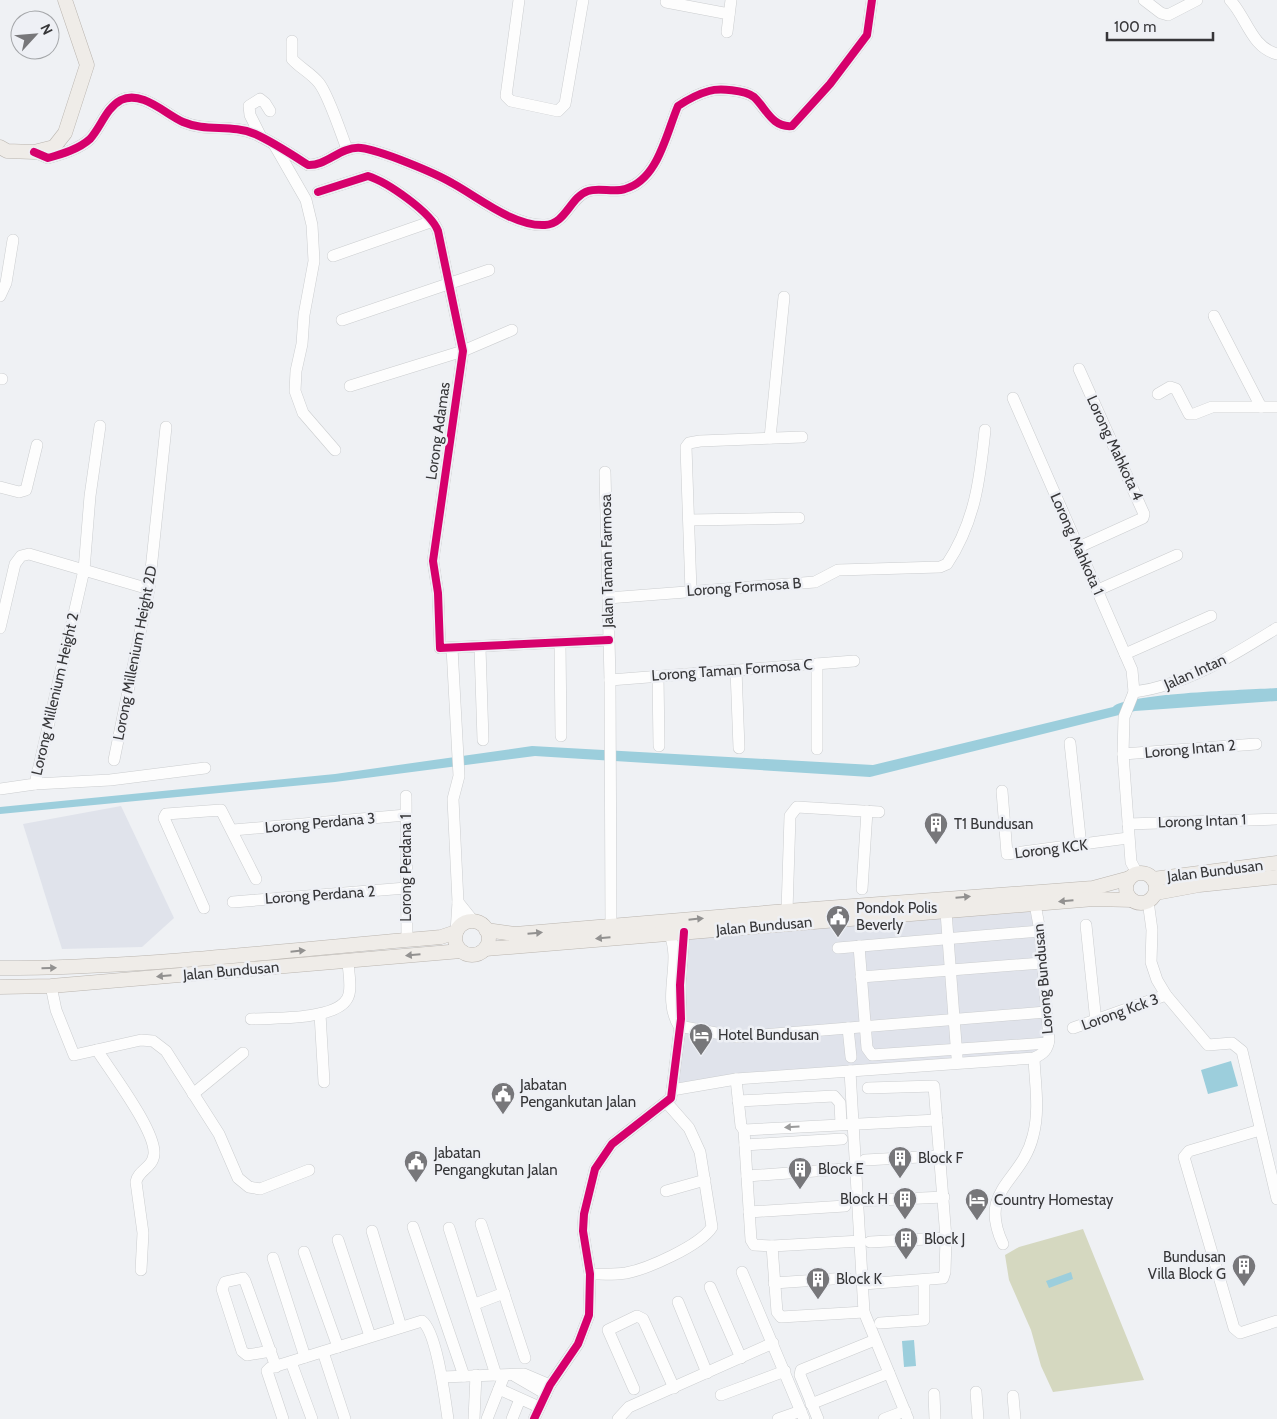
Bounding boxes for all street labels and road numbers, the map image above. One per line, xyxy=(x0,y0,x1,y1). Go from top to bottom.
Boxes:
street label: Lorong Adamas xyxy=(422,381,454,481)
street label: Lorong Mahkota 4 xyxy=(1083,393,1147,504)
street label: Lorong Mahkota 1 xyxy=(1046,490,1108,598)
street label: Jalan Taman Farmosa xyxy=(597,493,617,629)
street label: Lorong Millenium Height 2D xyxy=(109,564,161,742)
street label: Lorong Formosa B xyxy=(686,574,802,600)
street label: Lorong Millenium Height 2 xyxy=(28,611,83,777)
street label: Jalan Intan xyxy=(1160,650,1229,694)
street label: Lorong Taman Formosa C xyxy=(651,655,813,685)
street label: Lorong Intan 2 xyxy=(1144,736,1236,762)
street label: Lorong Perdana 3 xyxy=(264,809,376,837)
street label: Lorong Intan 1 xyxy=(1157,810,1247,832)
street label: Lorong Perdana 1 xyxy=(397,814,415,922)
street label: Lorong KCK xyxy=(1013,836,1089,862)
street label: Jalan Bundusan xyxy=(1165,856,1264,886)
street label: Lorong Perdana 2 xyxy=(264,882,376,908)
street label: Jalan Bundusan xyxy=(714,913,813,939)
street label: Lorong Bundusan xyxy=(1029,923,1057,1035)
street label: Jalan Bundusan xyxy=(181,958,280,984)
street label: Lorong Kck 3 xyxy=(1079,990,1161,1034)

